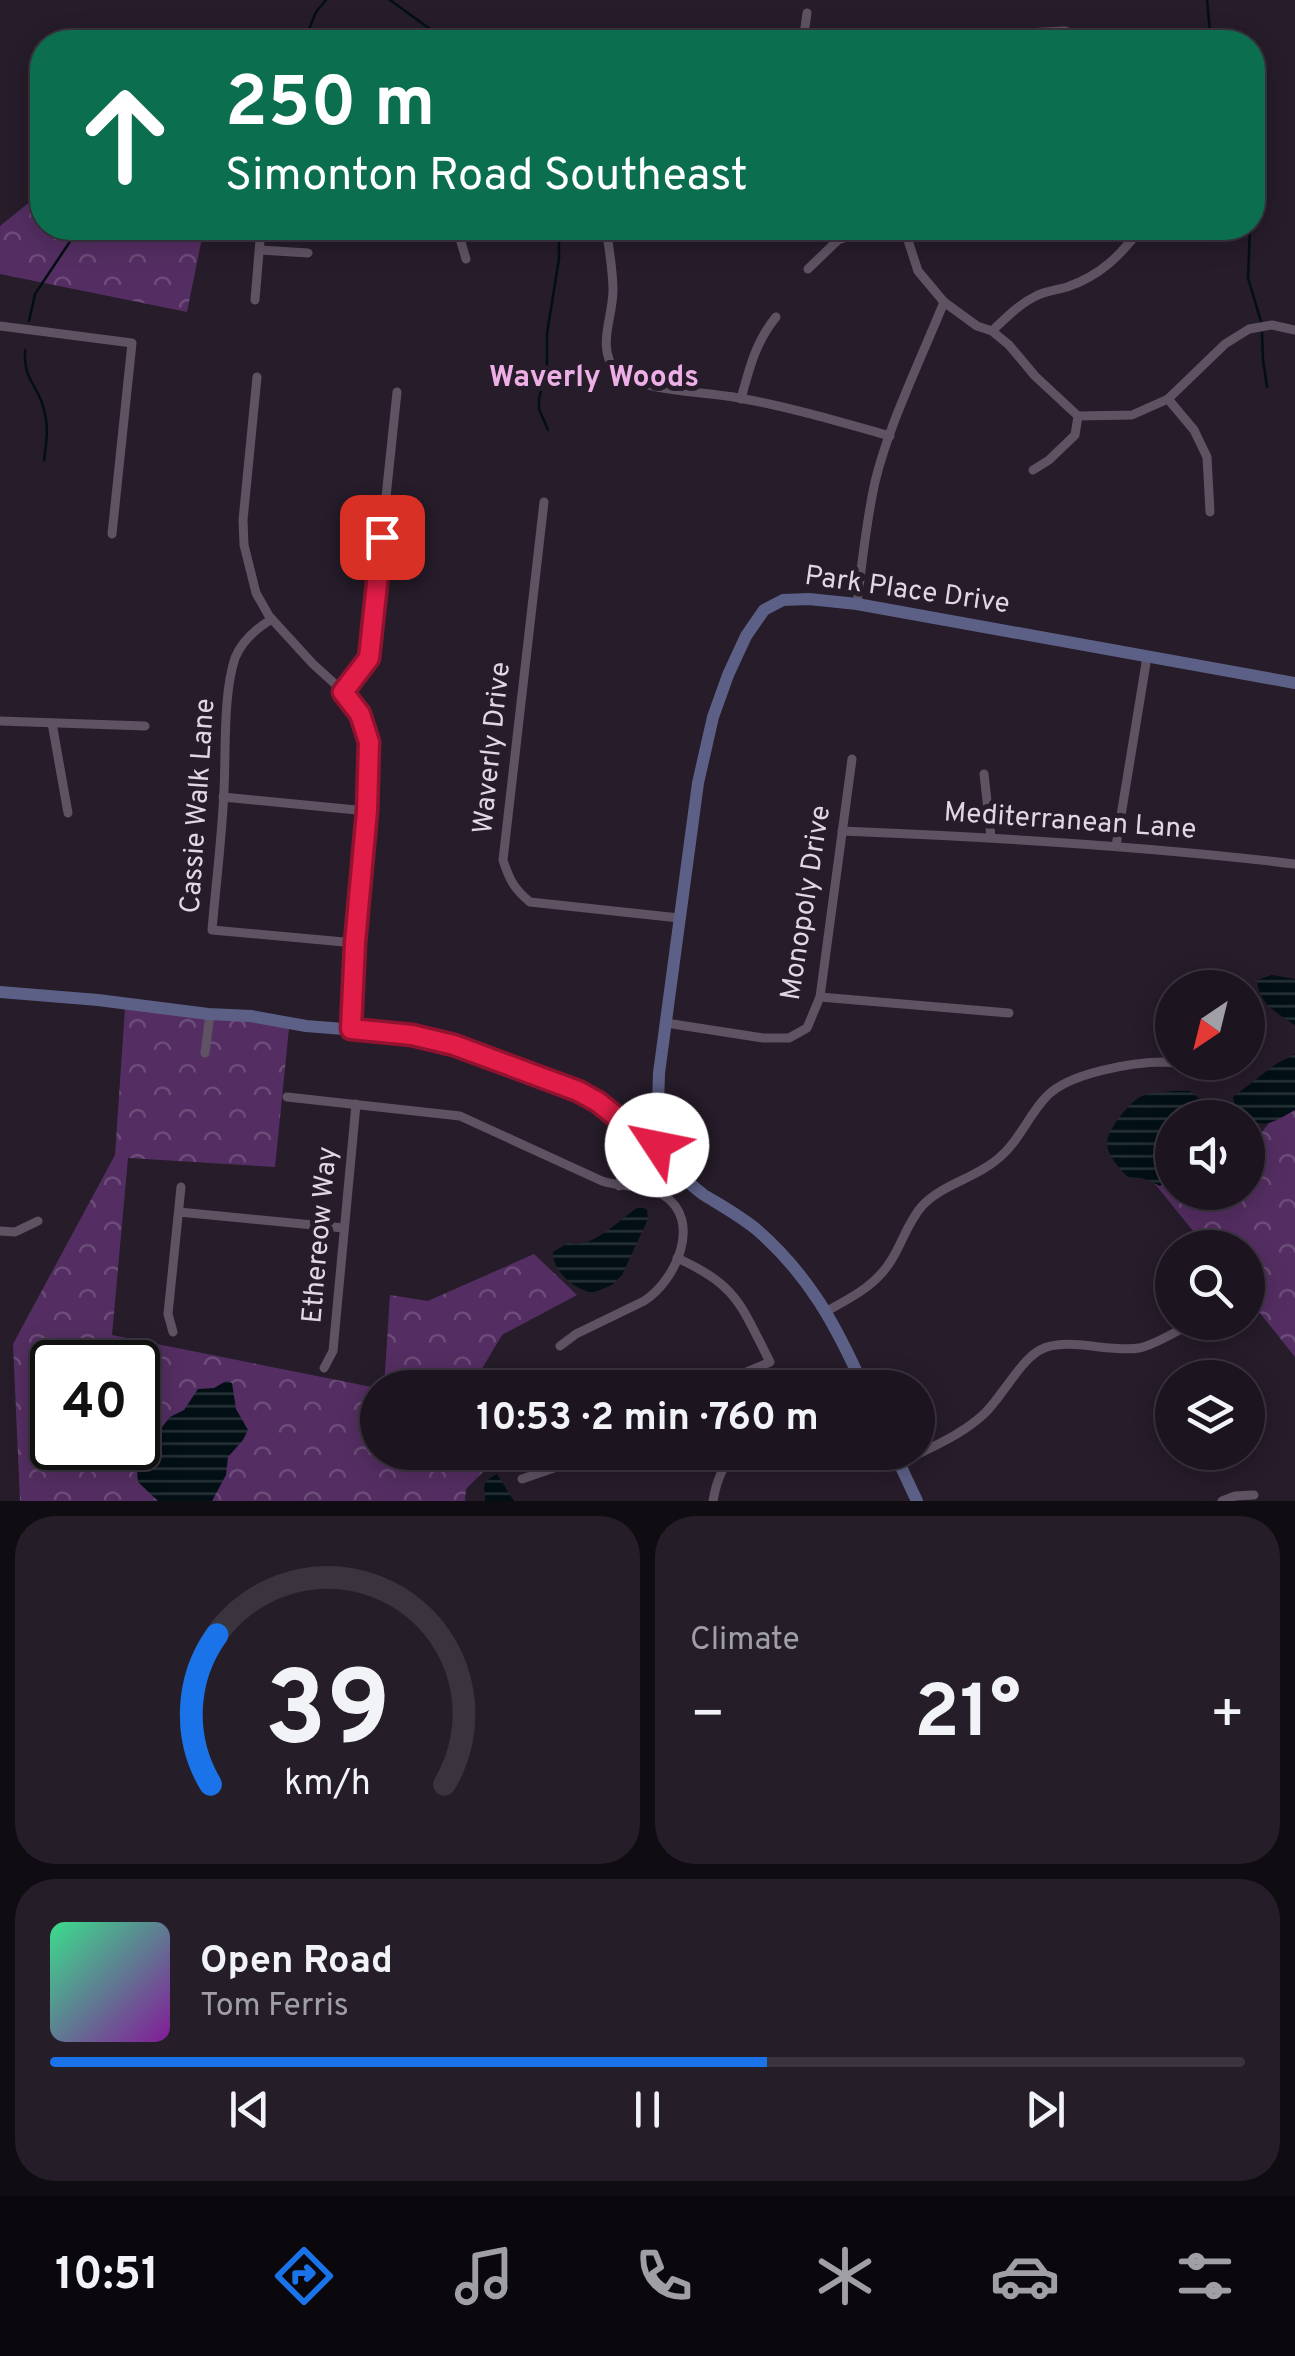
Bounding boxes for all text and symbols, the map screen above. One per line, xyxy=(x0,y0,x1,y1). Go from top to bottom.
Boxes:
text: 250 m xyxy=(225,62,435,151)
icon: ahead xyxy=(60,70,190,200)
text: Simonton Road Southeast xyxy=(225,149,748,206)
district label: Waverly Woods xyxy=(489,360,699,397)
pin xyxy=(340,495,425,580)
icon: arrive xyxy=(355,510,410,565)
street label: Park Place Drive xyxy=(802,559,1012,623)
street label: Waverly Drive xyxy=(466,660,520,836)
street label: Cassie Walk Lane xyxy=(174,697,224,915)
street label: Mediterranean Lane xyxy=(942,795,1198,849)
street label: Monopoly Drive xyxy=(774,803,840,1003)
north arrow xyxy=(1155,970,1265,1080)
map controls xyxy=(1155,970,1265,1470)
position arrow xyxy=(605,1093,709,1197)
button: sound xyxy=(1155,1100,1265,1210)
street label: Ethereow Way xyxy=(295,1145,347,1325)
button: search xyxy=(1155,1230,1265,1340)
speed limit sign: 40 xyxy=(30,1340,160,1470)
button: layers xyxy=(1155,1360,1265,1470)
text: 10:53 · 2 min · 760 m xyxy=(476,1395,819,1444)
text: Climate xyxy=(690,1621,800,1661)
text: 39 xyxy=(264,1650,391,1782)
text: 21° xyxy=(914,1669,1021,1764)
text: − xyxy=(690,1682,725,1752)
text: + xyxy=(1210,1682,1245,1752)
text: km/h xyxy=(284,1762,371,1808)
text: Open Road xyxy=(200,1938,393,1987)
text: Tom Ferris xyxy=(200,1987,349,2027)
icon: previous xyxy=(222,2082,277,2137)
icon: pause xyxy=(620,2082,675,2137)
icon: next xyxy=(1018,2082,1073,2137)
icon: directions xyxy=(269,2241,339,2311)
icon: music xyxy=(449,2241,519,2311)
icon: phone xyxy=(629,2241,699,2311)
icon: climate xyxy=(810,2241,880,2311)
icon: car xyxy=(990,2241,1060,2311)
icon: filters xyxy=(1170,2241,1240,2311)
text: 10:51 xyxy=(55,2248,159,2305)

